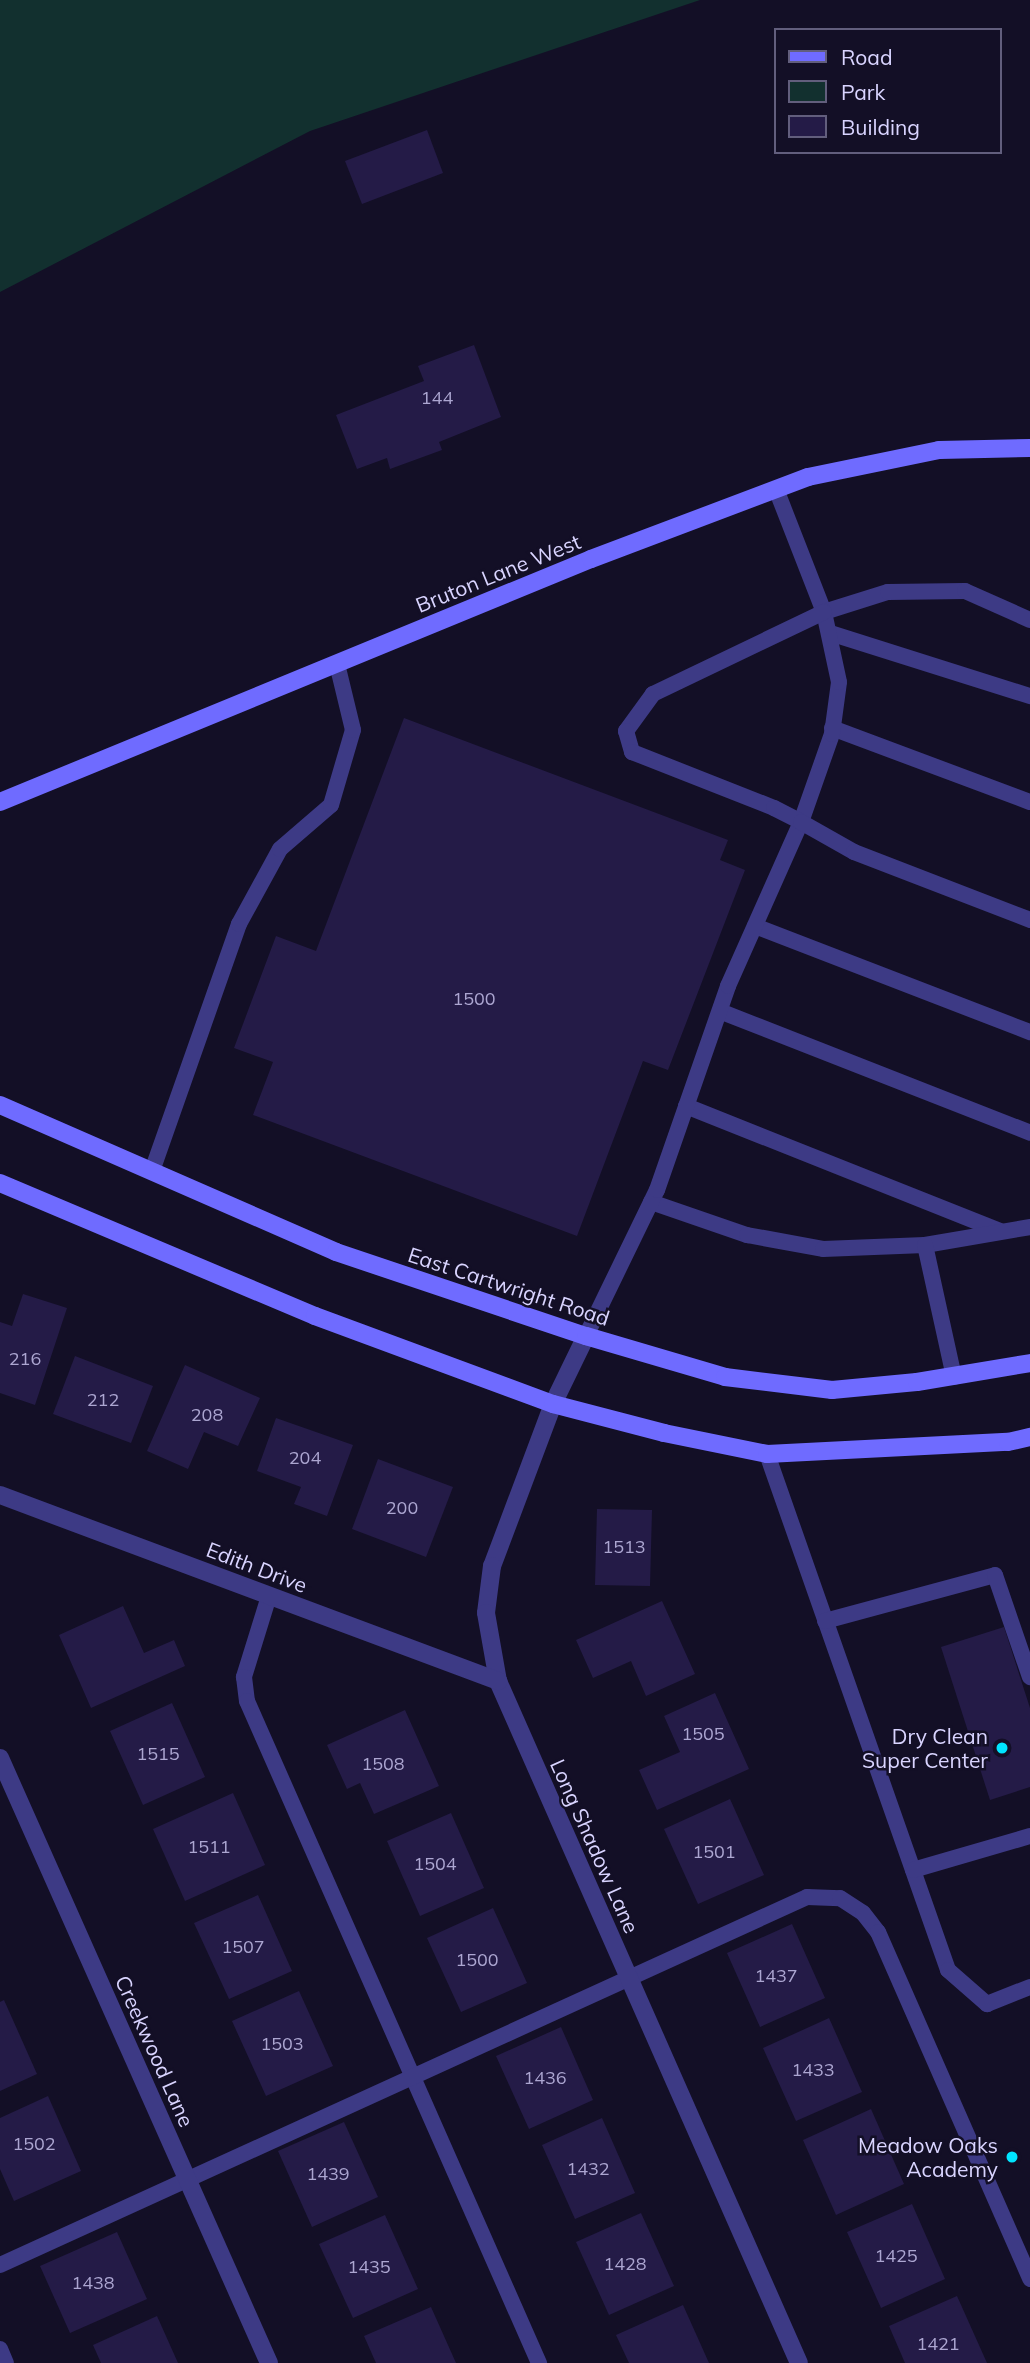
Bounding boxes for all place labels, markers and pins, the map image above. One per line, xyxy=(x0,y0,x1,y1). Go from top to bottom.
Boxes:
place label: Dry Clean Super Center xyxy=(862,1723,988,1773)
marker: Dry Clean Super Center xyxy=(994,1740,1010,1756)
place label: Meadow Oaks Academy xyxy=(858,2132,998,2182)
marker: Meadow Oaks Academy xyxy=(1004,2149,1020,2165)

